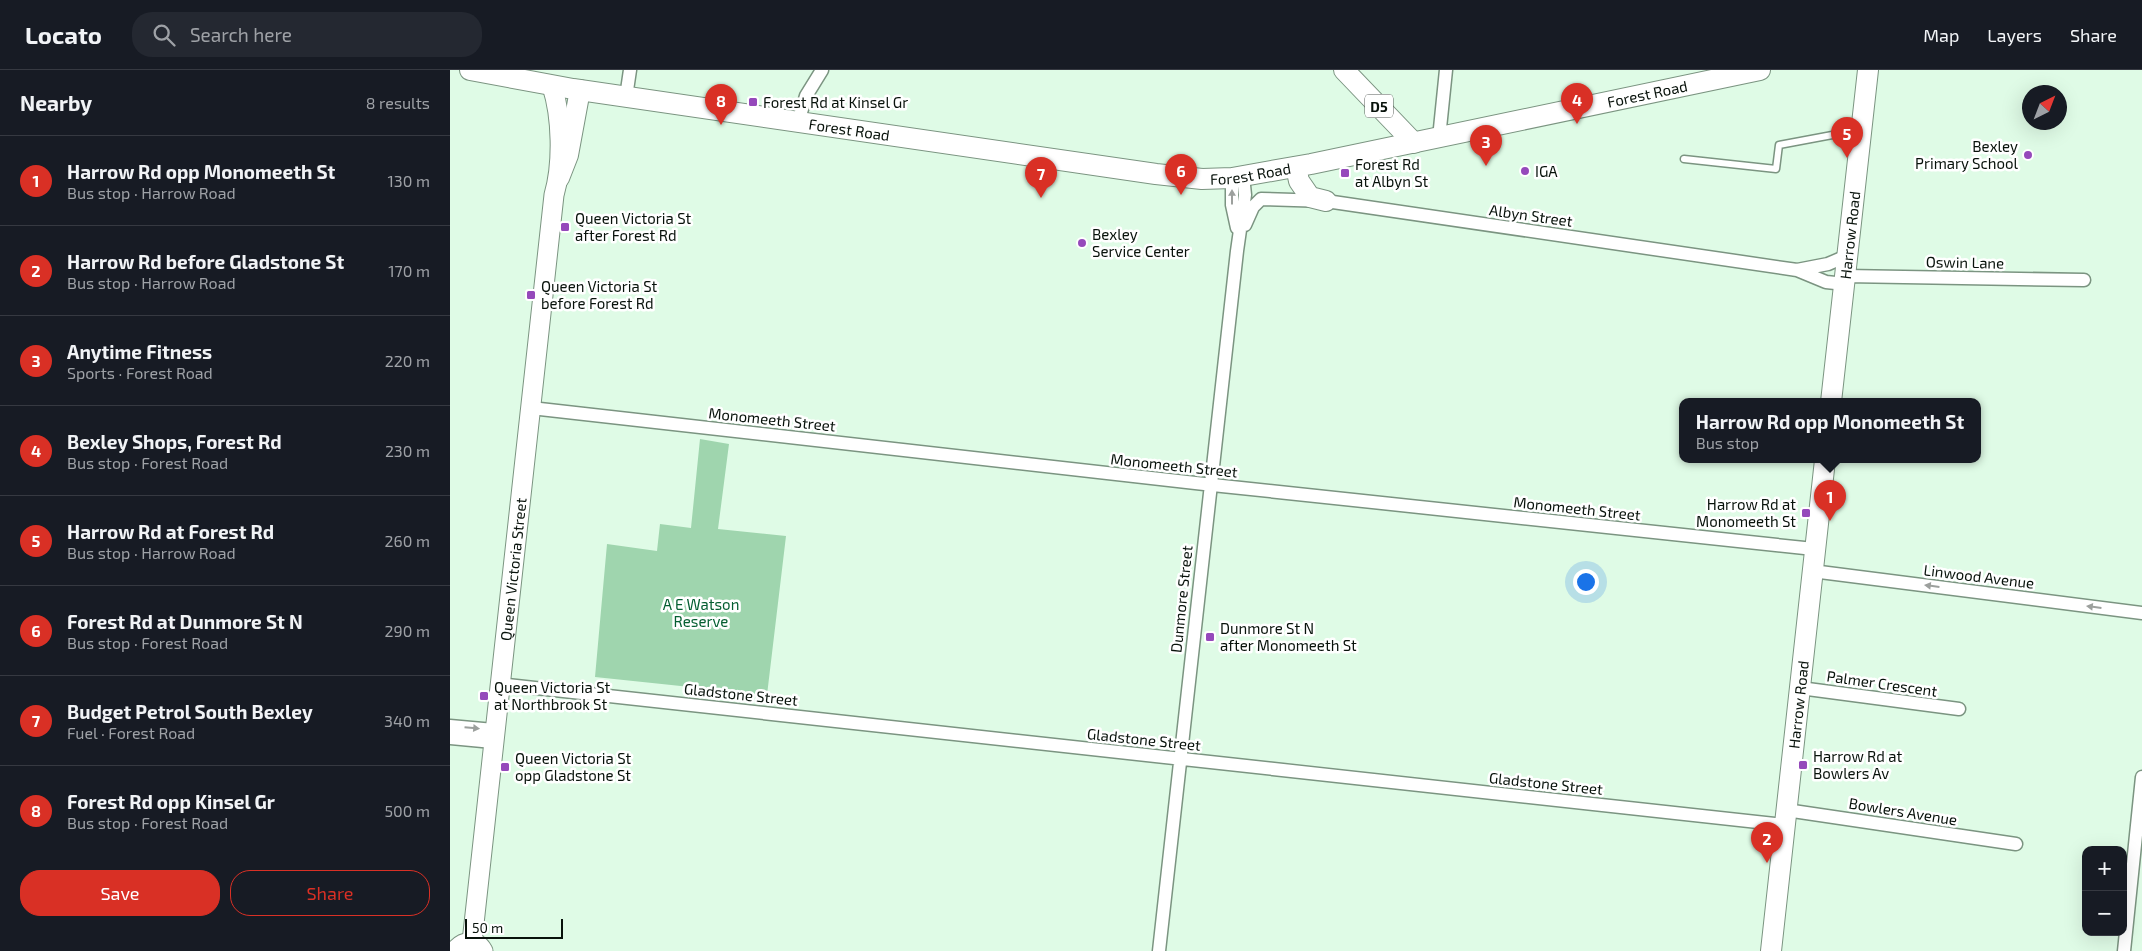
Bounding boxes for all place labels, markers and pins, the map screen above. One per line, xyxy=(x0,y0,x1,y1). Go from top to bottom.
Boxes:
pin: 4 xyxy=(1561,83,1593,124)
pin: 8 xyxy=(705,84,737,125)
place label: Forest Rd at Kinsel Gr xyxy=(763,93,908,111)
marker: Forest Rd at Kinsel Gr xyxy=(747,96,759,108)
pin: 5 xyxy=(1831,117,1863,158)
pin: 3 xyxy=(1470,125,1502,166)
place label: Bexley Primary School xyxy=(1915,137,2019,172)
marker: Bexley Primary School xyxy=(2022,149,2034,161)
pin: 6 xyxy=(1165,154,1197,195)
place label: Forest Rd at Albyn St xyxy=(1355,155,1429,190)
pin: 7 xyxy=(1025,157,1057,198)
place label: IGA xyxy=(1535,162,1558,180)
marker: IGA xyxy=(1519,165,1531,177)
marker: Forest Rd at Albyn St xyxy=(1339,167,1351,179)
place label: Queen Victoria St after Forest Rd xyxy=(575,209,691,244)
marker: Queen Victoria St after Forest Rd xyxy=(559,221,571,233)
place label: Bexley Service Center xyxy=(1092,225,1190,260)
marker: Bexley Service Center xyxy=(1076,237,1088,249)
place label: Queen Victoria St before Forest Rd xyxy=(541,277,657,312)
marker: Queen Victoria St before Forest Rd xyxy=(525,289,537,301)
pin: 1 xyxy=(1814,480,1846,521)
place label: Harrow Rd at Monomeeth St xyxy=(1696,495,1796,530)
marker: Harrow Rd at Monomeeth St xyxy=(1800,507,1812,519)
place label: Dunmore St N after Monomeeth St xyxy=(1220,619,1357,654)
marker: Dunmore St N after Monomeeth St xyxy=(1204,631,1216,643)
place label: Queen Victoria St at Northbrook St xyxy=(494,678,610,713)
marker: Queen Victoria St at Northbrook St xyxy=(478,690,490,702)
place label: Harrow Rd at Bowlers Av xyxy=(1813,747,1902,782)
place label: Queen Victoria St opp Gladstone St xyxy=(515,749,631,784)
marker: Harrow Rd at Bowlers Av xyxy=(1797,759,1809,771)
marker: Queen Victoria St opp Gladstone St xyxy=(499,761,511,773)
pin: 2 xyxy=(1751,822,1783,863)

